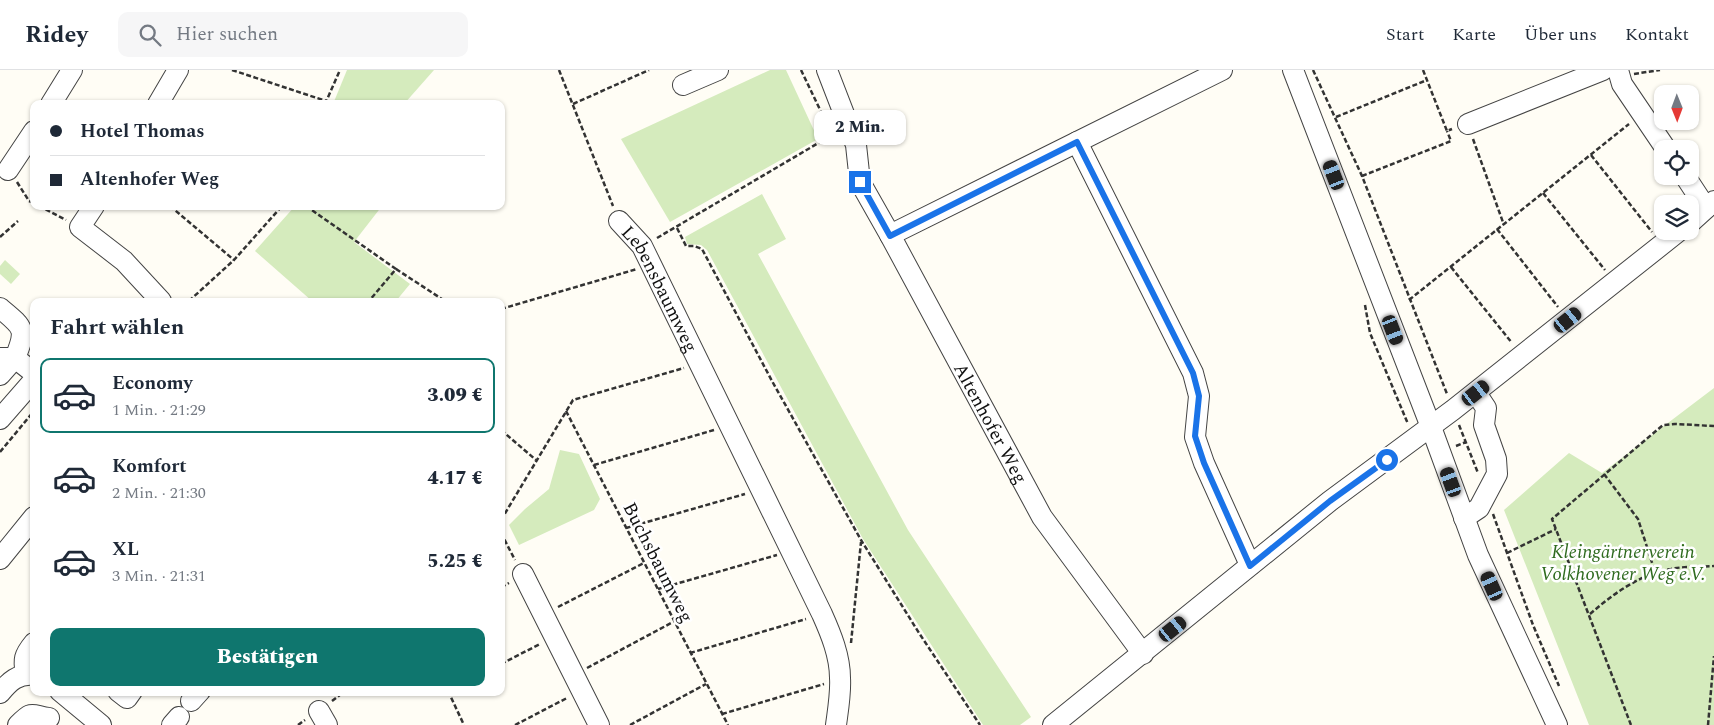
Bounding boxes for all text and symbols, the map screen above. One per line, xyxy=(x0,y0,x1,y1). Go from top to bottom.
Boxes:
search box xyxy=(118,12,468,57)
text: Ridey xyxy=(25,17,88,53)
text: Hier suchen xyxy=(176,20,278,49)
icon: search xyxy=(136,21,164,49)
text: Start xyxy=(1386,21,1424,48)
text: Karte xyxy=(1452,21,1496,48)
text: Über uns xyxy=(1524,21,1597,48)
text: Kontakt xyxy=(1625,21,1689,48)
north arrow xyxy=(1654,85,1699,130)
map controls xyxy=(1654,85,1699,240)
callout: 2 Min. xyxy=(814,109,906,144)
text: 2 Min. xyxy=(835,115,885,139)
text: Hotel Thomas xyxy=(80,117,205,146)
button: locate xyxy=(1654,140,1699,185)
car xyxy=(1321,158,1346,192)
text: Altenhofer Weg xyxy=(80,165,219,194)
route end xyxy=(849,171,871,193)
button: layers xyxy=(1654,195,1699,240)
street label: Lebensbaumweg xyxy=(614,219,705,358)
car xyxy=(1551,305,1584,335)
text: Fahrt wählen xyxy=(50,311,184,344)
car xyxy=(1380,313,1405,347)
street label: Altenhofer Weg xyxy=(945,358,1034,489)
text: Economy xyxy=(112,369,193,398)
icon: car xyxy=(52,373,97,418)
car xyxy=(1459,378,1492,408)
text: 3.09 € xyxy=(427,381,483,410)
text: 1 Min. · 21:29 xyxy=(112,398,206,422)
route start xyxy=(1376,449,1398,471)
text: Komfort xyxy=(112,452,187,481)
icon: car xyxy=(52,456,97,501)
text: 4.17 € xyxy=(427,464,483,493)
car xyxy=(1438,465,1463,499)
text: 2 Min. · 21:30 xyxy=(112,481,206,505)
street label: Buchsbaumweg xyxy=(615,497,701,628)
text: XL xyxy=(112,535,139,564)
park label: Kleingärtnerverein Volkhovener Weg e.V. xyxy=(1540,538,1706,589)
icon: car xyxy=(52,539,97,584)
text: 5.25 € xyxy=(427,547,483,576)
text: 3 Min. · 21:31 xyxy=(112,564,206,588)
car xyxy=(1479,569,1504,603)
car xyxy=(1156,614,1189,644)
button: Bestätigen xyxy=(50,628,485,686)

